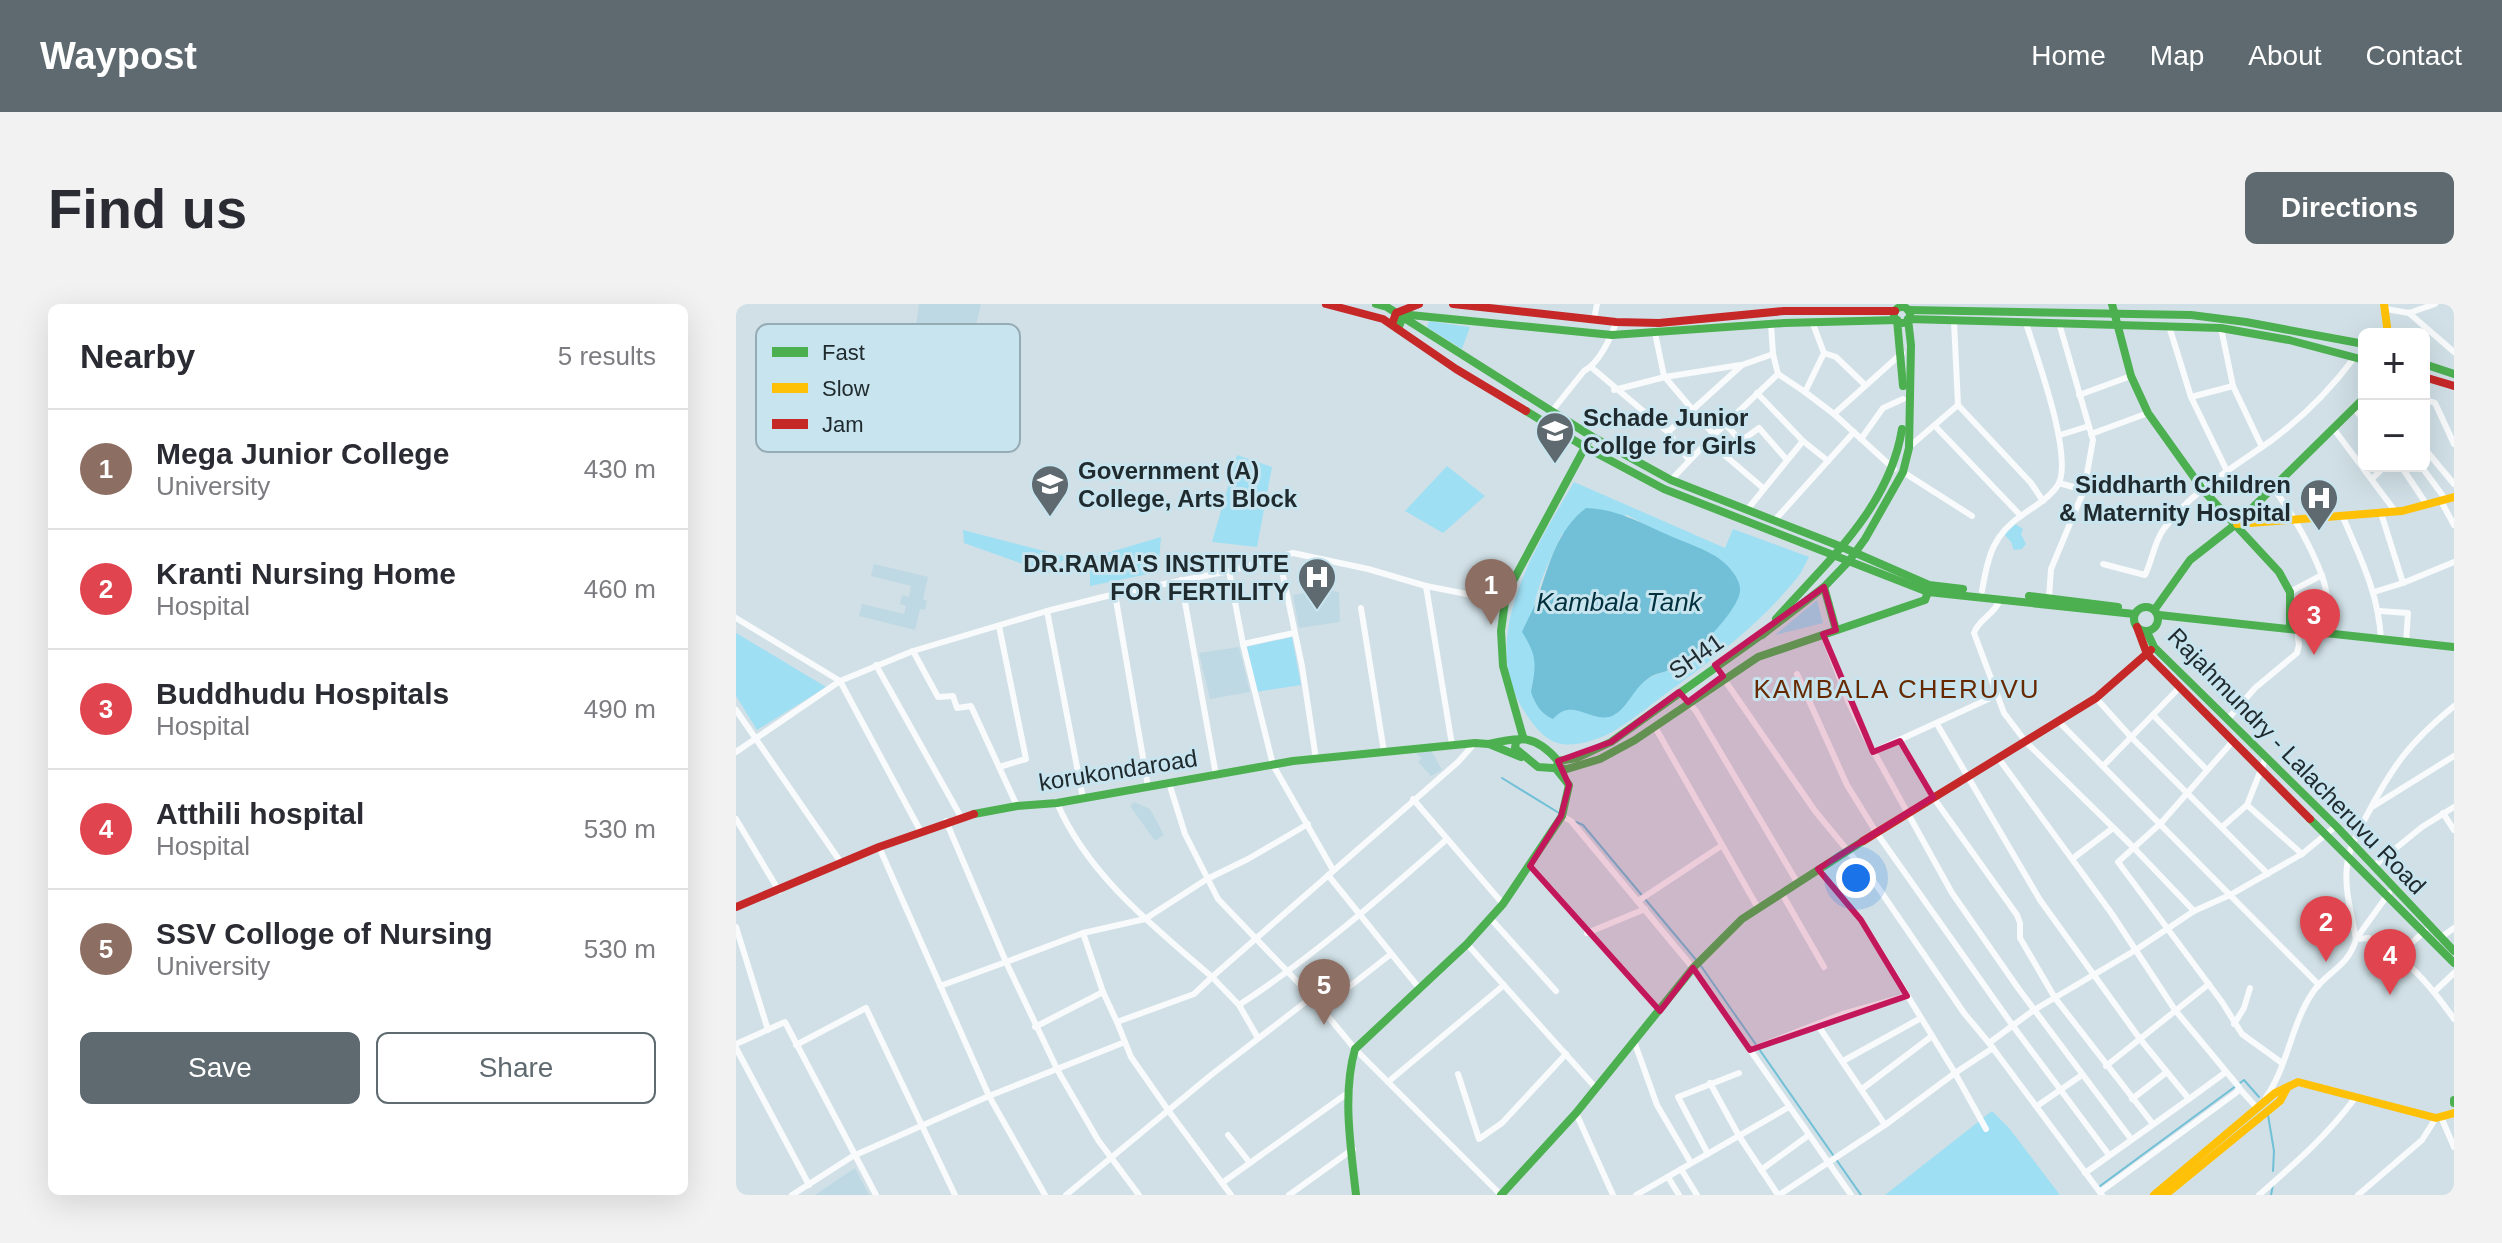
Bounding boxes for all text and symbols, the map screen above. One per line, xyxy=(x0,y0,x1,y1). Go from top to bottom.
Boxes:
text: Waypost xyxy=(40,35,197,77)
text: Home xyxy=(2031,40,2106,71)
text: Map xyxy=(2150,40,2204,71)
text: About xyxy=(2248,40,2322,71)
text: Contact xyxy=(2366,40,2462,71)
button: Directions xyxy=(2245,172,2454,244)
text: Find us xyxy=(48,177,247,240)
legend xyxy=(756,324,1020,452)
map controls xyxy=(2358,328,2430,472)
button: + xyxy=(2358,328,2430,400)
text: Nearby xyxy=(80,337,195,375)
text: Fast xyxy=(822,340,865,365)
text: 5 results xyxy=(558,341,656,371)
text: Slow xyxy=(822,376,870,401)
button: − xyxy=(2358,400,2430,472)
place label: Schade Junior Collge for Girls xyxy=(1583,404,1756,459)
school or university icon: Schade Junior Collge for Girls xyxy=(1534,410,1576,465)
text: Jam xyxy=(822,412,864,437)
text: Mega Junior College xyxy=(156,437,449,470)
text: 1 xyxy=(99,454,113,484)
text: 430 m xyxy=(584,454,656,484)
place label: Government (A) College, Arts Block xyxy=(1078,457,1298,512)
school or university icon: Government (A) College, Arts Block xyxy=(1029,463,1071,518)
text: University xyxy=(156,471,270,501)
place label: Siddharth Children & Maternity Hospital xyxy=(2059,471,2291,526)
hospital icon: Siddharth Children & Maternity Hospital xyxy=(2298,477,2340,532)
place label: DR.RAMA'S INSTITUTE FOR FERTILITY xyxy=(1023,550,1289,605)
hospital icon: DR.RAMA'S INSTITUTE FOR FERTILITY xyxy=(1296,556,1338,611)
text: Kranti Nursing Home xyxy=(156,557,456,590)
pin: 1 xyxy=(1465,559,1517,625)
text: 2 xyxy=(99,574,113,604)
text: 460 m xyxy=(584,574,656,604)
water label: Kambala Tank xyxy=(1536,587,1704,617)
pin: 3 xyxy=(2288,589,2340,655)
text: Hospital xyxy=(156,591,250,621)
street label: Rajahmundry - Lalacheruvu Road xyxy=(2163,623,2431,899)
street label: SH41 xyxy=(1664,628,1728,684)
district label: KAMBALA CHERUVU xyxy=(1753,674,2041,704)
text: Buddhudu Hospitals xyxy=(156,677,449,710)
text: 3 xyxy=(99,694,113,724)
text: 490 m xyxy=(584,694,656,724)
text: Hospital xyxy=(156,711,250,741)
street label: korukondaroad xyxy=(1037,744,1199,796)
text: Atthili hospital xyxy=(156,797,364,830)
text: 4 xyxy=(99,814,113,844)
text: 530 m xyxy=(584,814,656,844)
text: Hospital xyxy=(156,831,250,861)
your location xyxy=(1836,858,1876,898)
pin: 2 xyxy=(2300,896,2352,962)
text: SSV Colloge of Nursing xyxy=(156,917,493,950)
pin: 4 xyxy=(2364,929,2416,995)
text: 5 xyxy=(99,934,113,964)
text: 530 m xyxy=(584,934,656,964)
text: University xyxy=(156,951,270,981)
pin: 5 xyxy=(1298,959,1350,1025)
button: Save xyxy=(80,1032,360,1104)
button: Share xyxy=(376,1032,656,1104)

